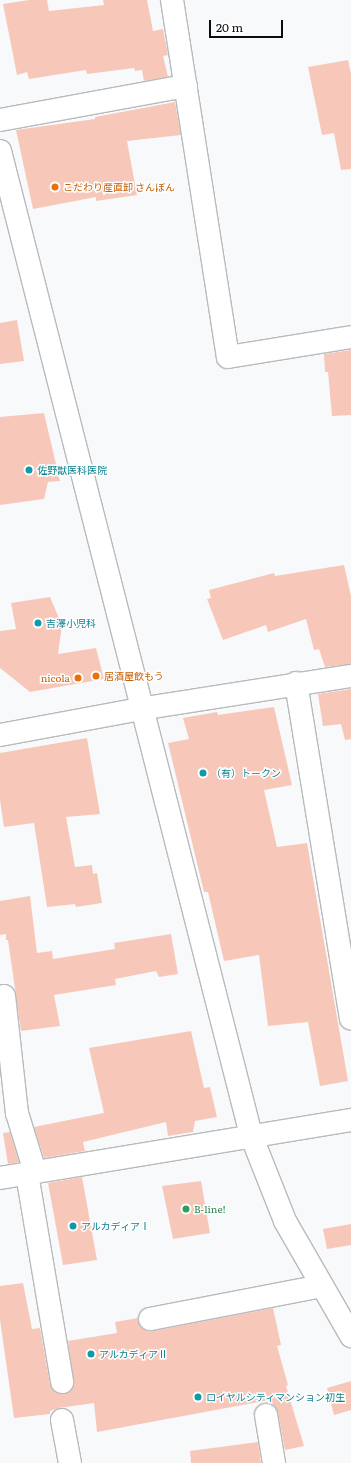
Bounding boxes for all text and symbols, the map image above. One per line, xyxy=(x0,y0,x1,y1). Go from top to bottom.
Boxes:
scale bar xyxy=(211,12,285,38)
text: 20 m xyxy=(216,18,243,36)
place label: こだわり産直卸 さんぼん xyxy=(63,181,175,193)
marker: こだわり産直卸 さんぼん xyxy=(50,182,60,192)
place label: 佐野獣医科医院 xyxy=(37,464,107,476)
marker: 佐野獣医科医院 xyxy=(24,465,34,475)
place label: 吉澤小児科 xyxy=(46,617,96,629)
marker: 吉澤小児科 xyxy=(33,618,43,628)
place label: 居酒屋飲もう xyxy=(104,670,164,682)
marker: 居酒屋飲もう xyxy=(91,671,101,681)
place label: nicola xyxy=(41,672,70,684)
marker: nicola xyxy=(73,673,83,683)
place label: （有）トークン xyxy=(211,767,281,779)
marker: （有）トークン xyxy=(198,768,208,778)
place label: B-line! xyxy=(194,1203,226,1215)
marker: B-line! xyxy=(181,1204,191,1214)
place label: アルカディアⅠ xyxy=(81,1220,151,1232)
marker: アルカディアⅠ xyxy=(68,1221,78,1231)
place label: アルカディアⅡ xyxy=(99,1348,169,1360)
marker: アルカディアⅡ xyxy=(86,1349,96,1359)
place label: ロイヤルシティマンション初生 xyxy=(206,1391,346,1403)
marker: ロイヤルシティマンション初生 xyxy=(193,1392,203,1402)

